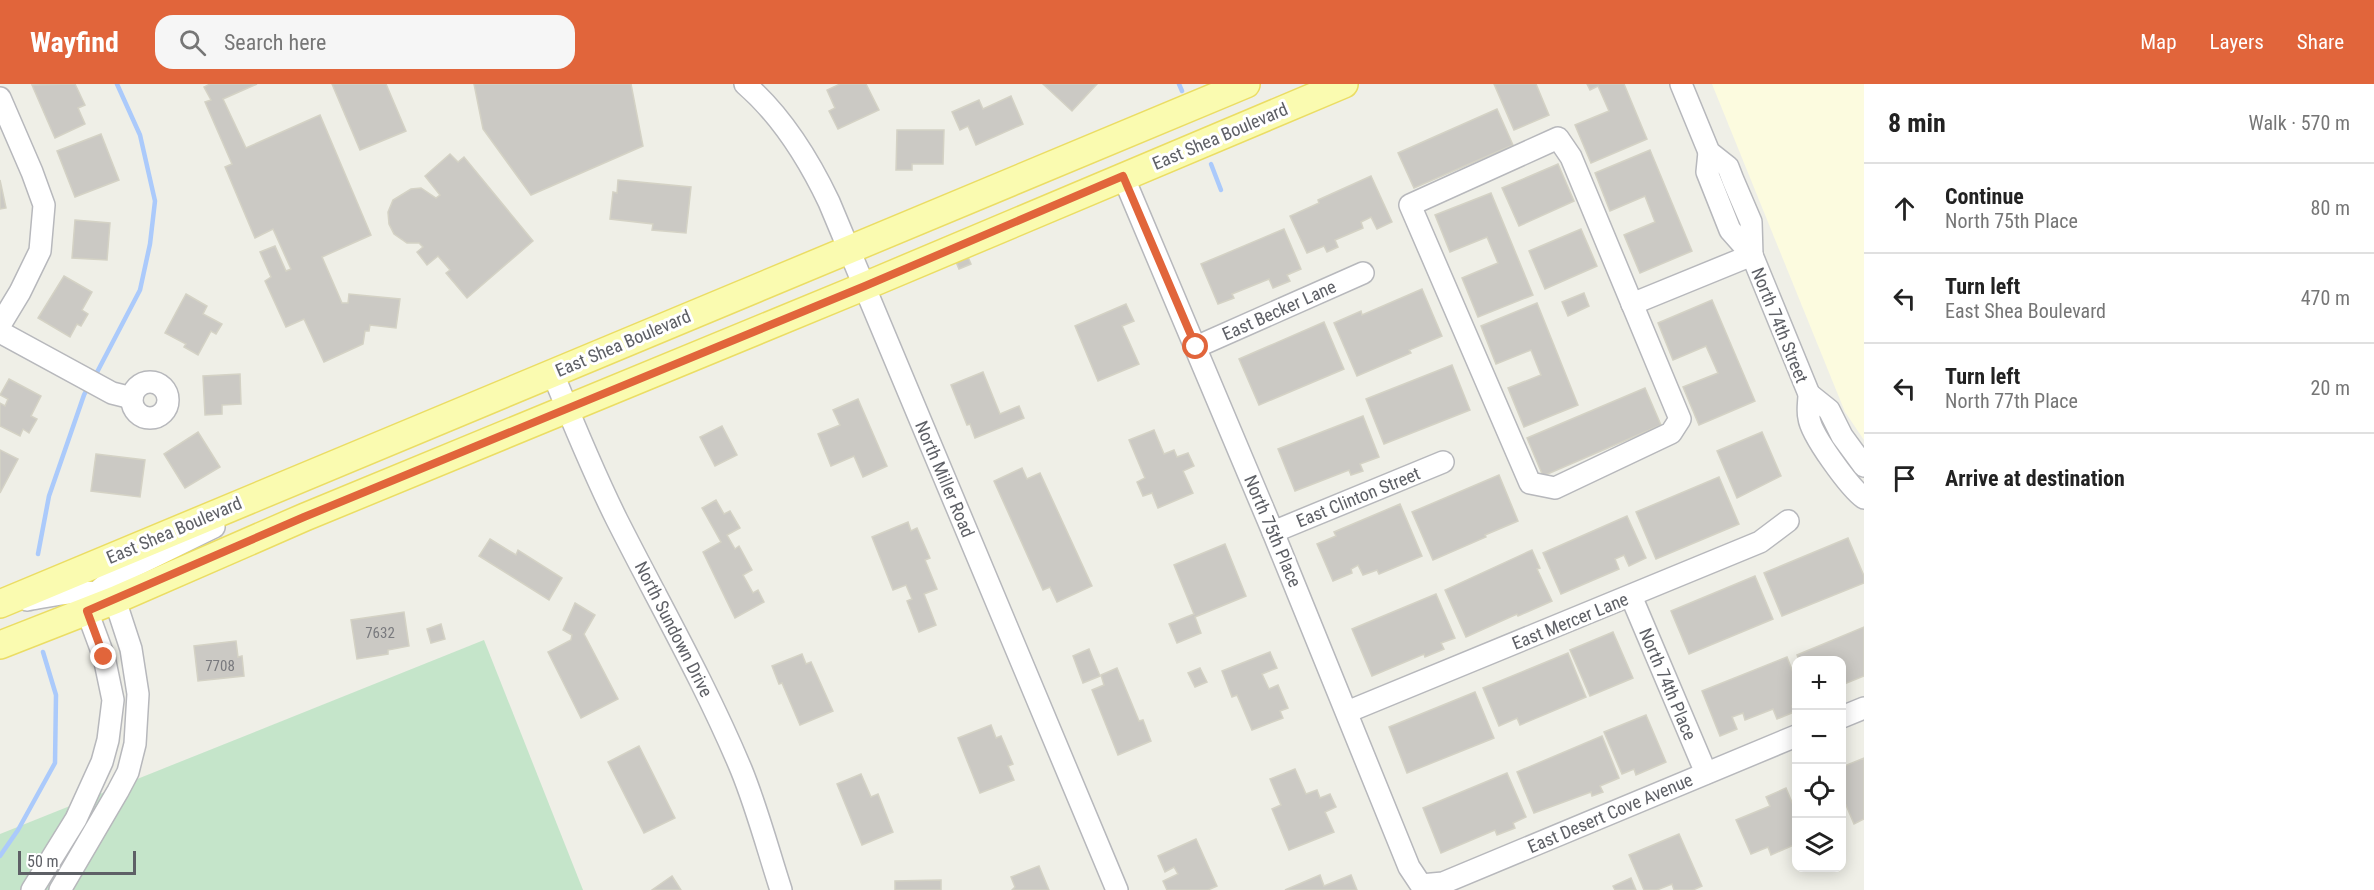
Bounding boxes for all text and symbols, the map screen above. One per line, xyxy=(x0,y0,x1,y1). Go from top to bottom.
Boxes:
search box xyxy=(155,15,575,69)
text: Wayfind xyxy=(30,26,119,59)
icon: search xyxy=(176,26,209,59)
text: Search here xyxy=(224,30,326,55)
text: Map xyxy=(2140,30,2177,54)
text: Layers xyxy=(2210,30,2264,54)
text: Share xyxy=(2297,30,2344,54)
street label: East Shea Boulevard xyxy=(1149,98,1291,174)
text: 8 min xyxy=(1888,108,1946,138)
text: Walk · 570 m xyxy=(2249,111,2350,135)
text: Continue xyxy=(1945,184,2024,209)
icon: ahead xyxy=(1888,192,1921,225)
text: 80 m xyxy=(2311,196,2350,220)
text: North 75th Place xyxy=(1945,209,2078,233)
street label: North 74th Street xyxy=(1747,264,1813,386)
text: Turn left xyxy=(1945,274,2020,299)
street label: East Becker Lane xyxy=(1219,276,1339,344)
icon: left xyxy=(1888,282,1921,315)
text: 470 m xyxy=(2301,286,2350,310)
text: East Shea Boulevard xyxy=(1945,299,2106,323)
street label: East Shea Boulevard xyxy=(552,305,694,381)
route start xyxy=(1182,333,1208,359)
text: Turn left xyxy=(1945,364,2020,389)
icon: left xyxy=(1888,372,1921,405)
text: 20 m xyxy=(2311,376,2350,400)
text: North 77th Place xyxy=(1945,389,2078,413)
street label: North Miller Road xyxy=(911,418,979,540)
icon: arrive xyxy=(1888,462,1921,495)
street label: East Clinton Street xyxy=(1293,463,1423,531)
text: Arrive at destination xyxy=(1945,466,2125,491)
street label: North 75th Place xyxy=(1240,472,1306,590)
street label: East Shea Boulevard xyxy=(103,492,245,568)
street label: North Sundown Drive xyxy=(631,558,717,700)
street label: East Mercer Lane xyxy=(1509,588,1631,654)
house number: 7632 xyxy=(365,624,395,642)
street label: North 74th Place xyxy=(1635,625,1701,743)
route end xyxy=(90,643,116,669)
map controls xyxy=(1792,656,1846,872)
button: + xyxy=(1792,656,1846,710)
house number: 7708 xyxy=(205,657,235,675)
button: − xyxy=(1792,710,1846,764)
button: locate xyxy=(1792,764,1846,818)
street label: East Desert Cove Avenue xyxy=(1524,769,1696,857)
button: layers xyxy=(1792,818,1846,872)
scale bar xyxy=(18,848,136,876)
text: 50 m xyxy=(27,852,59,871)

